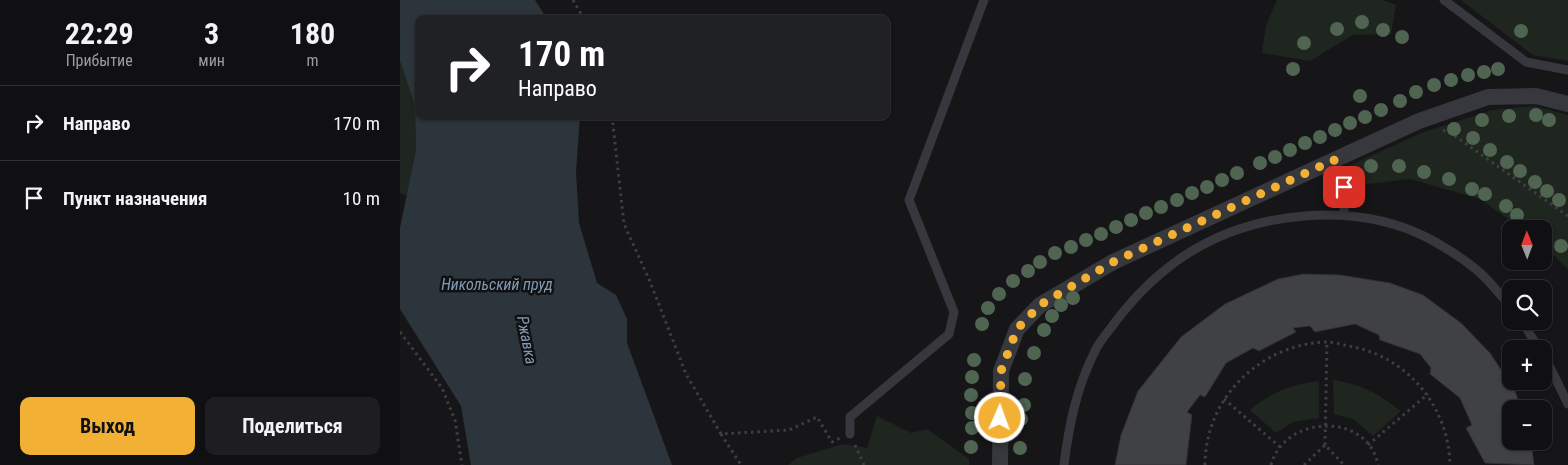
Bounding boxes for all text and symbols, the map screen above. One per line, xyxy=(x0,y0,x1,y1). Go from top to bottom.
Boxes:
text: 22:29 xyxy=(65,16,134,51)
text: 3 xyxy=(204,16,219,51)
text: 180 xyxy=(290,16,335,51)
text: 170 m xyxy=(518,34,605,75)
icon: right xyxy=(435,35,500,100)
text: Прибытие xyxy=(66,51,133,70)
text: мин xyxy=(198,51,225,70)
text: m xyxy=(306,51,319,70)
text: Направо xyxy=(518,76,597,101)
icon: right xyxy=(20,109,48,137)
text: Направо xyxy=(63,112,130,135)
text: 170 m xyxy=(333,112,380,135)
pin xyxy=(1323,166,1365,208)
icon: arrive xyxy=(1330,173,1358,201)
icon: arrive xyxy=(20,184,48,212)
text: Пункт назначения xyxy=(63,187,207,210)
text: 10 m xyxy=(343,187,380,210)
north arrow xyxy=(1502,220,1552,270)
map controls xyxy=(1502,220,1552,450)
water label: Никольский пруд xyxy=(441,275,553,294)
button: search xyxy=(1502,280,1552,330)
water label: Ржавка xyxy=(513,314,541,366)
button: + xyxy=(1502,340,1552,390)
position arrow xyxy=(973,391,1025,443)
button: Выход xyxy=(20,397,195,455)
button: Поделиться xyxy=(205,397,380,455)
button: − xyxy=(1502,400,1552,450)

